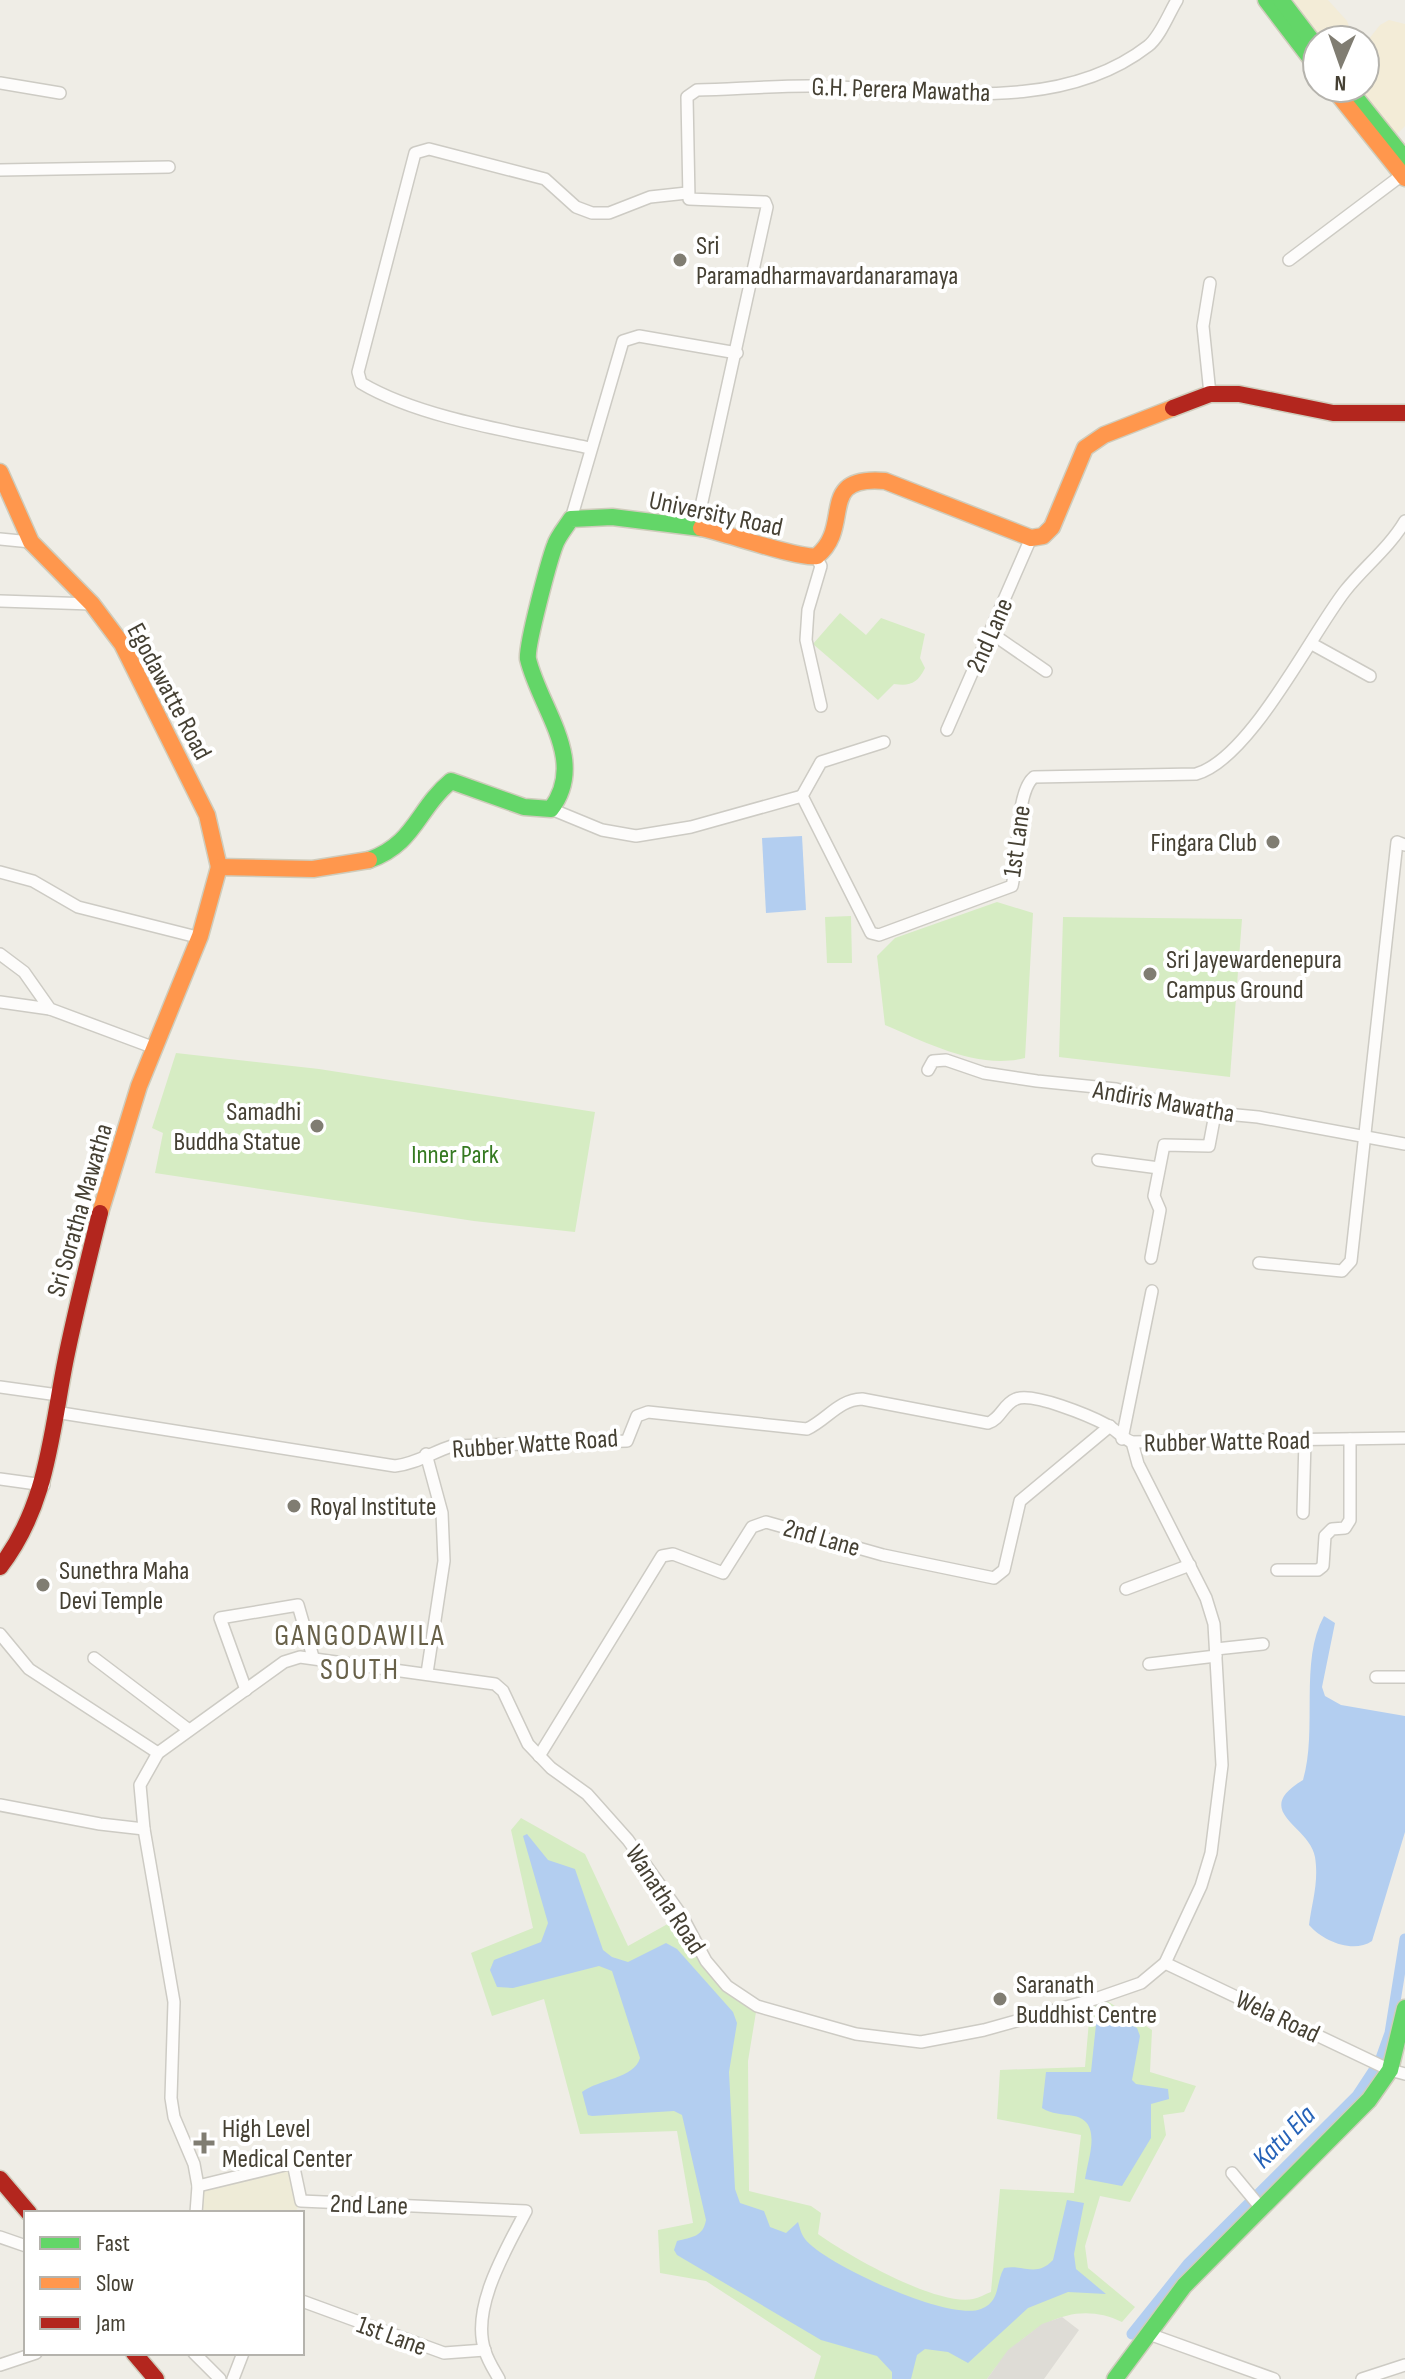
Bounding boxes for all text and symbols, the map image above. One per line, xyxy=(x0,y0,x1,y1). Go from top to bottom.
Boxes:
north arrow xyxy=(1301,24,1381,104)
text: N xyxy=(1334,69,1347,96)
street label: G.H. Perera Mawatha xyxy=(811,72,991,109)
place label: Sri Paramadharmavardanaramaya xyxy=(696,231,958,292)
marker: Sri Paramadharmavardanaramaya xyxy=(671,251,689,269)
street label: University Road xyxy=(646,485,785,544)
street label: 2nd Lane xyxy=(960,594,1020,678)
street label: Egodawatte Road xyxy=(120,618,218,765)
street label: 1st Lane xyxy=(997,804,1038,879)
place label: Fingara Club xyxy=(1150,828,1257,859)
marker: Fingara Club xyxy=(1264,833,1282,851)
place label: Sri Jayewardenepura Campus Ground xyxy=(1166,945,1342,1006)
marker: Sri Jayewardenepura Campus Ground xyxy=(1141,965,1159,983)
street label: Andiris Mawatha xyxy=(1090,1075,1237,1130)
place label: Samadhi Buddha Statue xyxy=(173,1097,301,1158)
marker: Samadhi Buddha Statue xyxy=(308,1117,326,1135)
street label: Sri Soratha Mawatha xyxy=(41,1120,120,1300)
park label: Inner Park xyxy=(411,1140,499,1171)
street label: Rubber Watte Road xyxy=(451,1423,619,1466)
street label: Rubber Watte Road xyxy=(1144,1426,1310,1459)
place label: Royal Institute xyxy=(310,1492,436,1523)
marker: Royal Institute xyxy=(285,1497,303,1515)
street label: 2nd Lane xyxy=(780,1513,863,1564)
place label: Sunethra Maha Devi Temple xyxy=(59,1556,189,1617)
marker: Sunethra Maha Devi Temple xyxy=(34,1576,52,1594)
district label: GANGODAWILA SOUTH xyxy=(274,1618,446,1688)
street label: Wanatha Road xyxy=(618,1839,711,1960)
place label: Saranath Buddhist Centre xyxy=(1016,1970,1157,2031)
street label: Wela Road xyxy=(1230,1984,1324,2050)
marker: Saranath Buddhist Centre xyxy=(991,1990,1009,2008)
water label: Katu Ela xyxy=(1246,2098,1323,2175)
place label: High Level Medical Center xyxy=(222,2114,353,2175)
marker: High Level Medical Center xyxy=(193,2132,215,2154)
street label: 2nd Lane xyxy=(329,2189,408,2222)
legend xyxy=(24,2211,304,2355)
text: Fast xyxy=(96,2229,130,2258)
text: Slow xyxy=(96,2269,134,2298)
text: Jam xyxy=(95,2309,126,2338)
street label: 1st Lane xyxy=(352,2310,430,2363)

